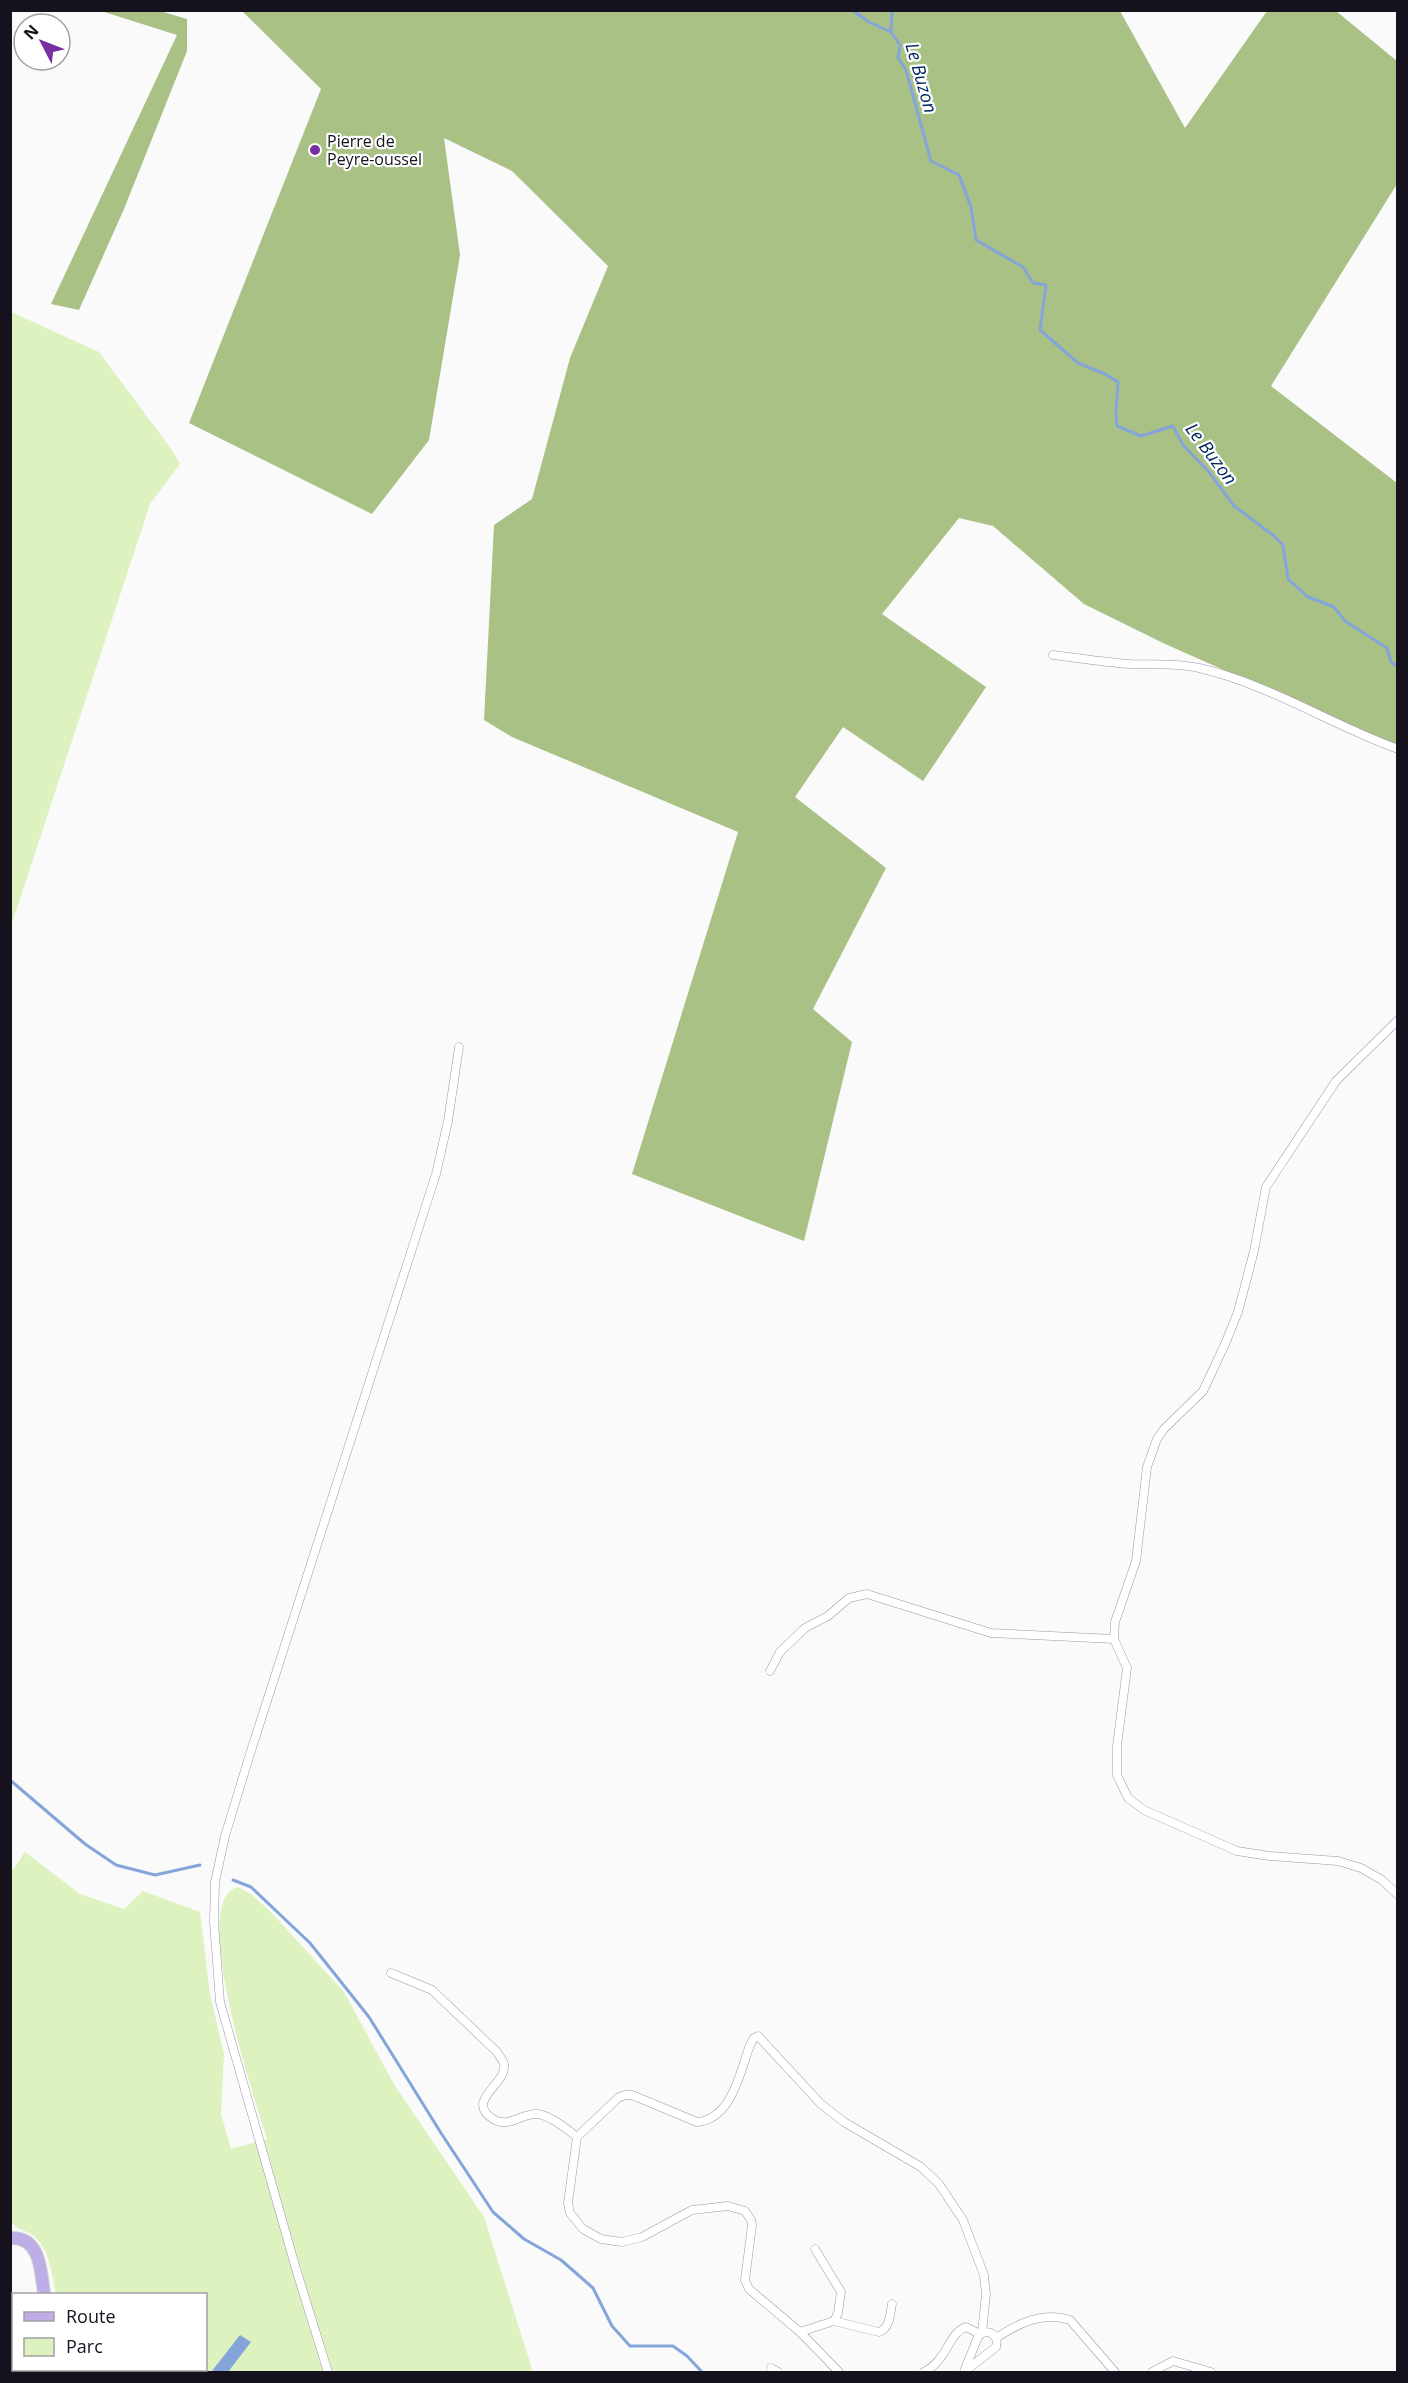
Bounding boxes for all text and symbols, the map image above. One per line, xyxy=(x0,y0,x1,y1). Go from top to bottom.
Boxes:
north arrow xyxy=(12,12,72,72)
text: N xyxy=(18,20,43,44)
water label: Le Buzon xyxy=(901,40,943,116)
place label: Pierre de Peyre-oussel xyxy=(327,130,422,170)
marker: Pierre de Peyre-oussel xyxy=(308,143,322,157)
water label: Le Buzon xyxy=(1181,417,1243,489)
legend xyxy=(12,2293,207,2371)
text: Route xyxy=(66,2304,116,2328)
text: Parc xyxy=(66,2334,103,2358)

